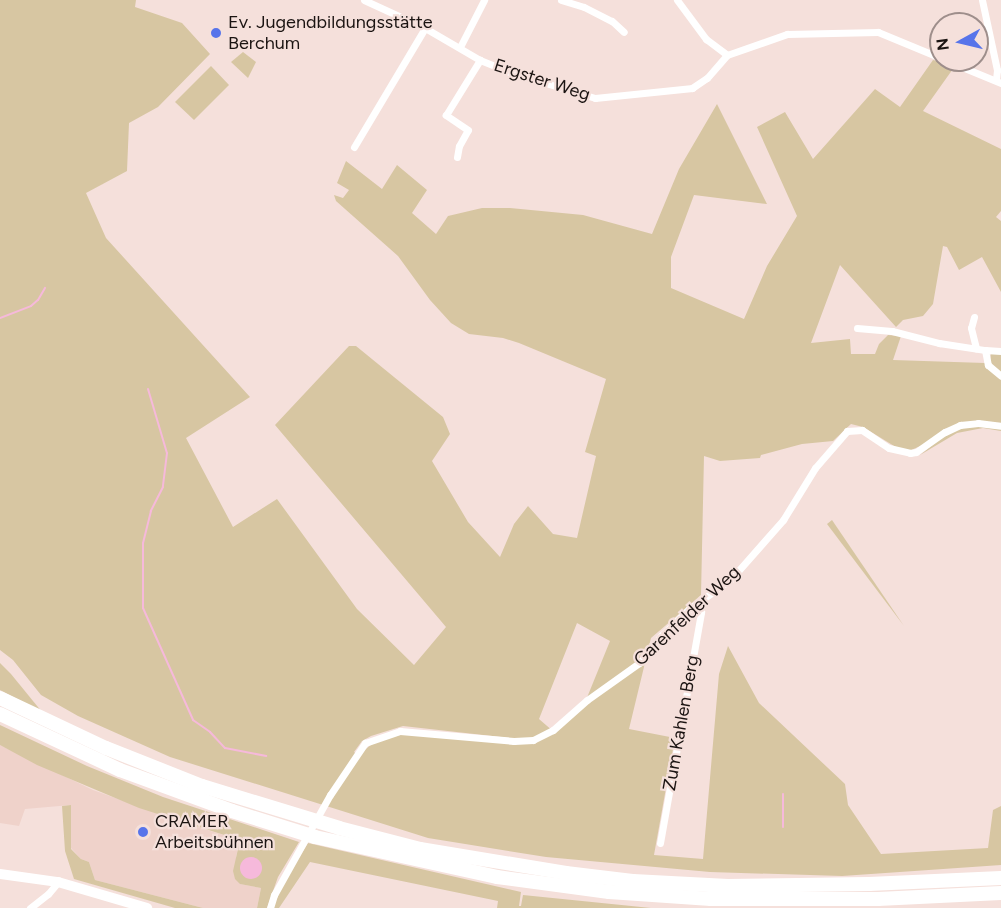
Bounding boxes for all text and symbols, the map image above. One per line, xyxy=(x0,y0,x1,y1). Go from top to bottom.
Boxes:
place label: Ev. Jugendbildungsstätte Berchum xyxy=(228,12,433,54)
north arrow xyxy=(929,12,989,72)
marker: Ev. Jugendbildungsstätte Berchum xyxy=(209,26,223,40)
text: N xyxy=(932,37,953,52)
street label: Ergster Weg xyxy=(491,54,593,106)
street label: Garenfelder Weg xyxy=(630,561,744,671)
street label: Zum Kahlen Berg xyxy=(658,654,704,792)
place label: CRAMER Arbeitsbühnen xyxy=(155,811,274,854)
marker: CRAMER Arbeitsbühnen xyxy=(136,825,150,839)

